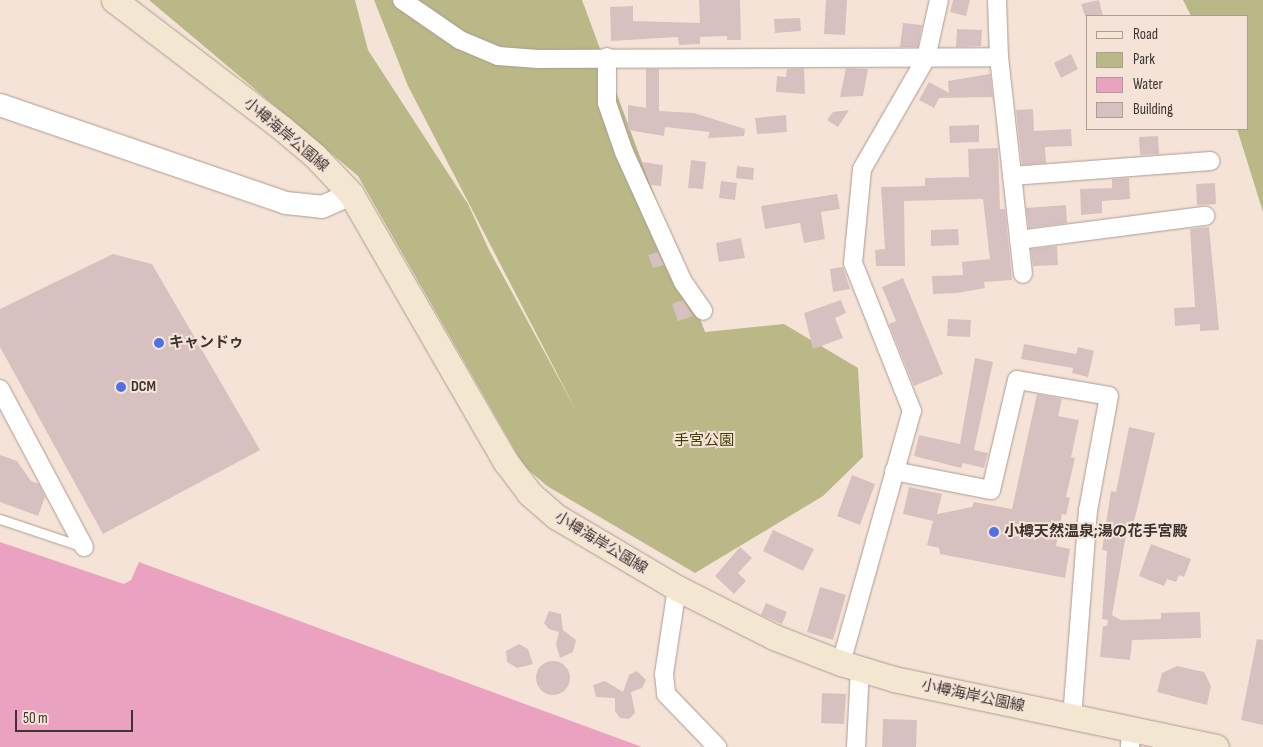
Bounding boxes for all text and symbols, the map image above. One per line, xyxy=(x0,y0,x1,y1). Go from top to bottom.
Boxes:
legend xyxy=(1086,15,1248,130)
text: Road xyxy=(1133,25,1158,44)
text: Park xyxy=(1133,50,1155,69)
text: Water xyxy=(1133,75,1163,94)
street label: 小樽海岸公園線 xyxy=(240,94,332,176)
text: Building xyxy=(1133,100,1173,119)
place label: キャンドゥ xyxy=(169,334,244,352)
marker: キャンドゥ xyxy=(153,337,165,349)
place label: DCM xyxy=(131,378,156,396)
marker: DCM xyxy=(115,381,127,393)
park label: 手宮公園 xyxy=(674,432,734,450)
street label: 小樽海岸公園線 xyxy=(551,508,651,578)
place label: 小樽天然温泉;湯の花手宮殿 xyxy=(1004,523,1188,541)
marker: 小樽天然温泉;湯の花手宮殿 xyxy=(988,526,1000,538)
street label: 小樽海岸公園線 xyxy=(920,676,1026,716)
scale bar xyxy=(18,700,135,732)
text: 50 m xyxy=(23,709,48,728)

